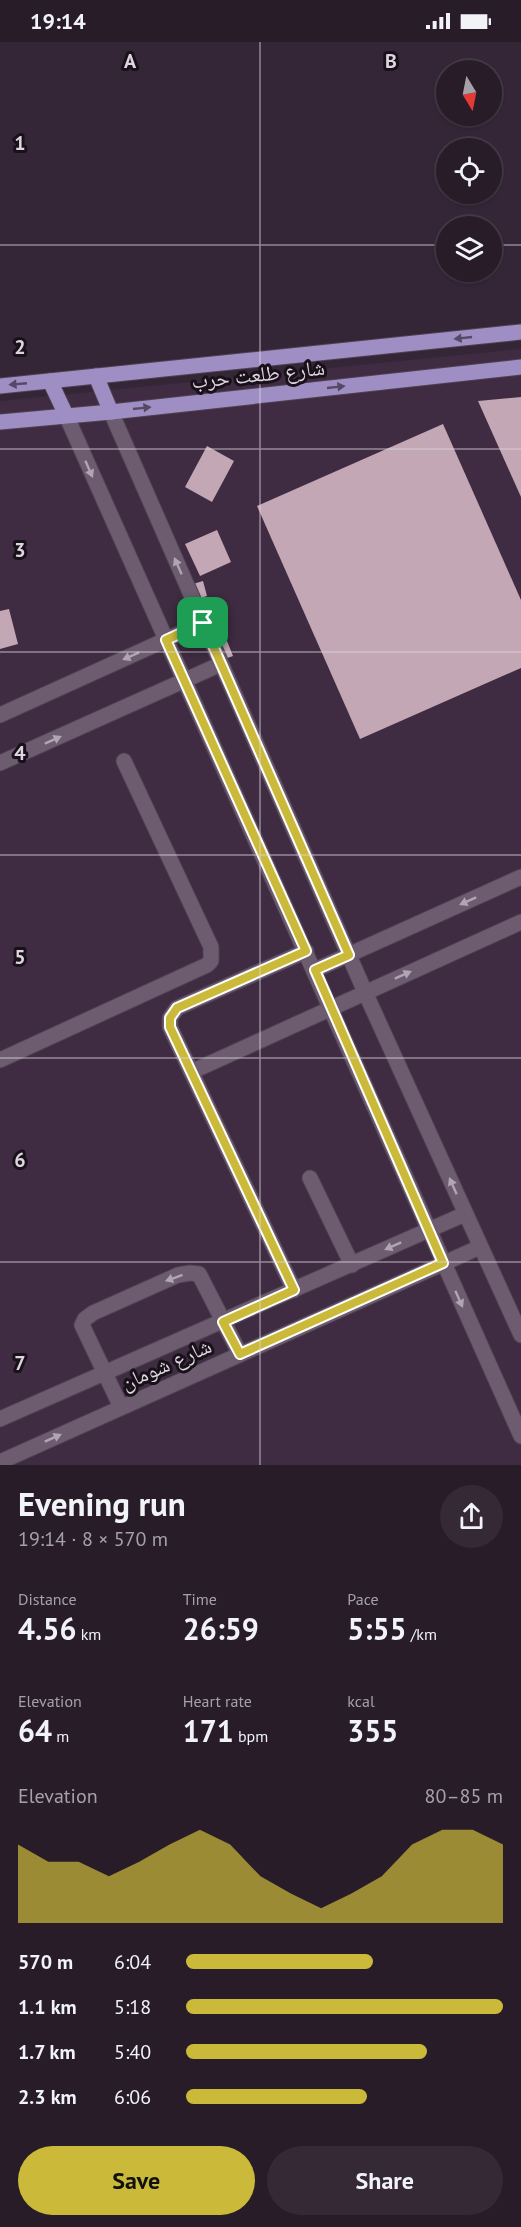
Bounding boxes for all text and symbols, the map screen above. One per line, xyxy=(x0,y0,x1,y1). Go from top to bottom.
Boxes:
text: 19:14 xyxy=(30,7,86,35)
text: A xyxy=(124,48,137,74)
text: B xyxy=(385,48,397,74)
north arrow xyxy=(436,60,502,126)
map controls xyxy=(436,60,502,282)
text: 1 xyxy=(14,130,26,156)
button: locate xyxy=(436,138,502,204)
button: layers xyxy=(436,216,502,282)
one-way arrow xyxy=(453,333,472,343)
text: 2 xyxy=(14,334,26,360)
street label: شارع طلعت حرب xyxy=(190,354,326,394)
one-way arrow xyxy=(9,379,28,389)
one-way arrow xyxy=(326,382,345,392)
one-way arrow xyxy=(132,404,151,413)
one-way arrow xyxy=(85,460,94,477)
text: 3 xyxy=(14,537,26,563)
one-way arrow xyxy=(174,558,183,575)
pin xyxy=(177,597,228,648)
icon: arrive xyxy=(186,606,219,639)
one-way arrow xyxy=(122,651,139,660)
one-way arrow xyxy=(45,735,62,744)
text: 4 xyxy=(14,740,26,766)
one-way arrow xyxy=(459,897,476,906)
text: 5 xyxy=(14,944,26,970)
one-way arrow xyxy=(395,970,413,980)
text: 6 xyxy=(14,1147,26,1173)
one-way arrow xyxy=(448,1177,458,1195)
one-way arrow xyxy=(384,1242,401,1251)
one-way arrow xyxy=(164,1273,182,1283)
one-way arrow xyxy=(455,1290,465,1308)
street label: شارع شومان xyxy=(116,1332,216,1396)
text: 7 xyxy=(14,1350,26,1376)
one-way arrow xyxy=(45,1433,62,1442)
text: Evening run xyxy=(18,1482,186,1525)
button: share xyxy=(440,1485,503,1548)
text: 19:14 · 8 × 570 m xyxy=(18,1526,168,1552)
text: Distance xyxy=(18,1589,77,1609)
text: Time xyxy=(183,1589,217,1609)
text: Pace xyxy=(347,1589,379,1609)
text: 4.56 xyxy=(18,1609,76,1648)
text: 26:59 xyxy=(183,1609,259,1648)
text: 5:55 xyxy=(347,1609,406,1648)
text: km xyxy=(76,1624,101,1644)
text: /km xyxy=(406,1624,437,1644)
text: Elevation xyxy=(18,1691,82,1711)
text: Heart rate xyxy=(183,1691,252,1711)
text: kcal xyxy=(347,1691,375,1711)
text: 64 xyxy=(18,1711,52,1750)
text: 171 xyxy=(183,1711,234,1750)
text: 355 xyxy=(347,1711,398,1750)
text: m xyxy=(52,1726,69,1746)
text: bpm xyxy=(234,1726,268,1746)
text: Elevation xyxy=(18,1783,98,1809)
text: 80–85 m xyxy=(425,1783,503,1809)
text: 570 m xyxy=(18,1949,73,1975)
text: 6:04 xyxy=(114,1949,151,1975)
text: 1.1 km xyxy=(18,1994,77,2020)
text: 5:18 xyxy=(114,1994,151,2020)
text: 1.7 km xyxy=(18,2039,76,2065)
text: 5:40 xyxy=(114,2039,151,2065)
text: 2.3 km xyxy=(18,2084,77,2110)
text: 6:06 xyxy=(114,2084,151,2110)
button: Save xyxy=(18,2146,255,2215)
button: Share xyxy=(267,2146,503,2215)

